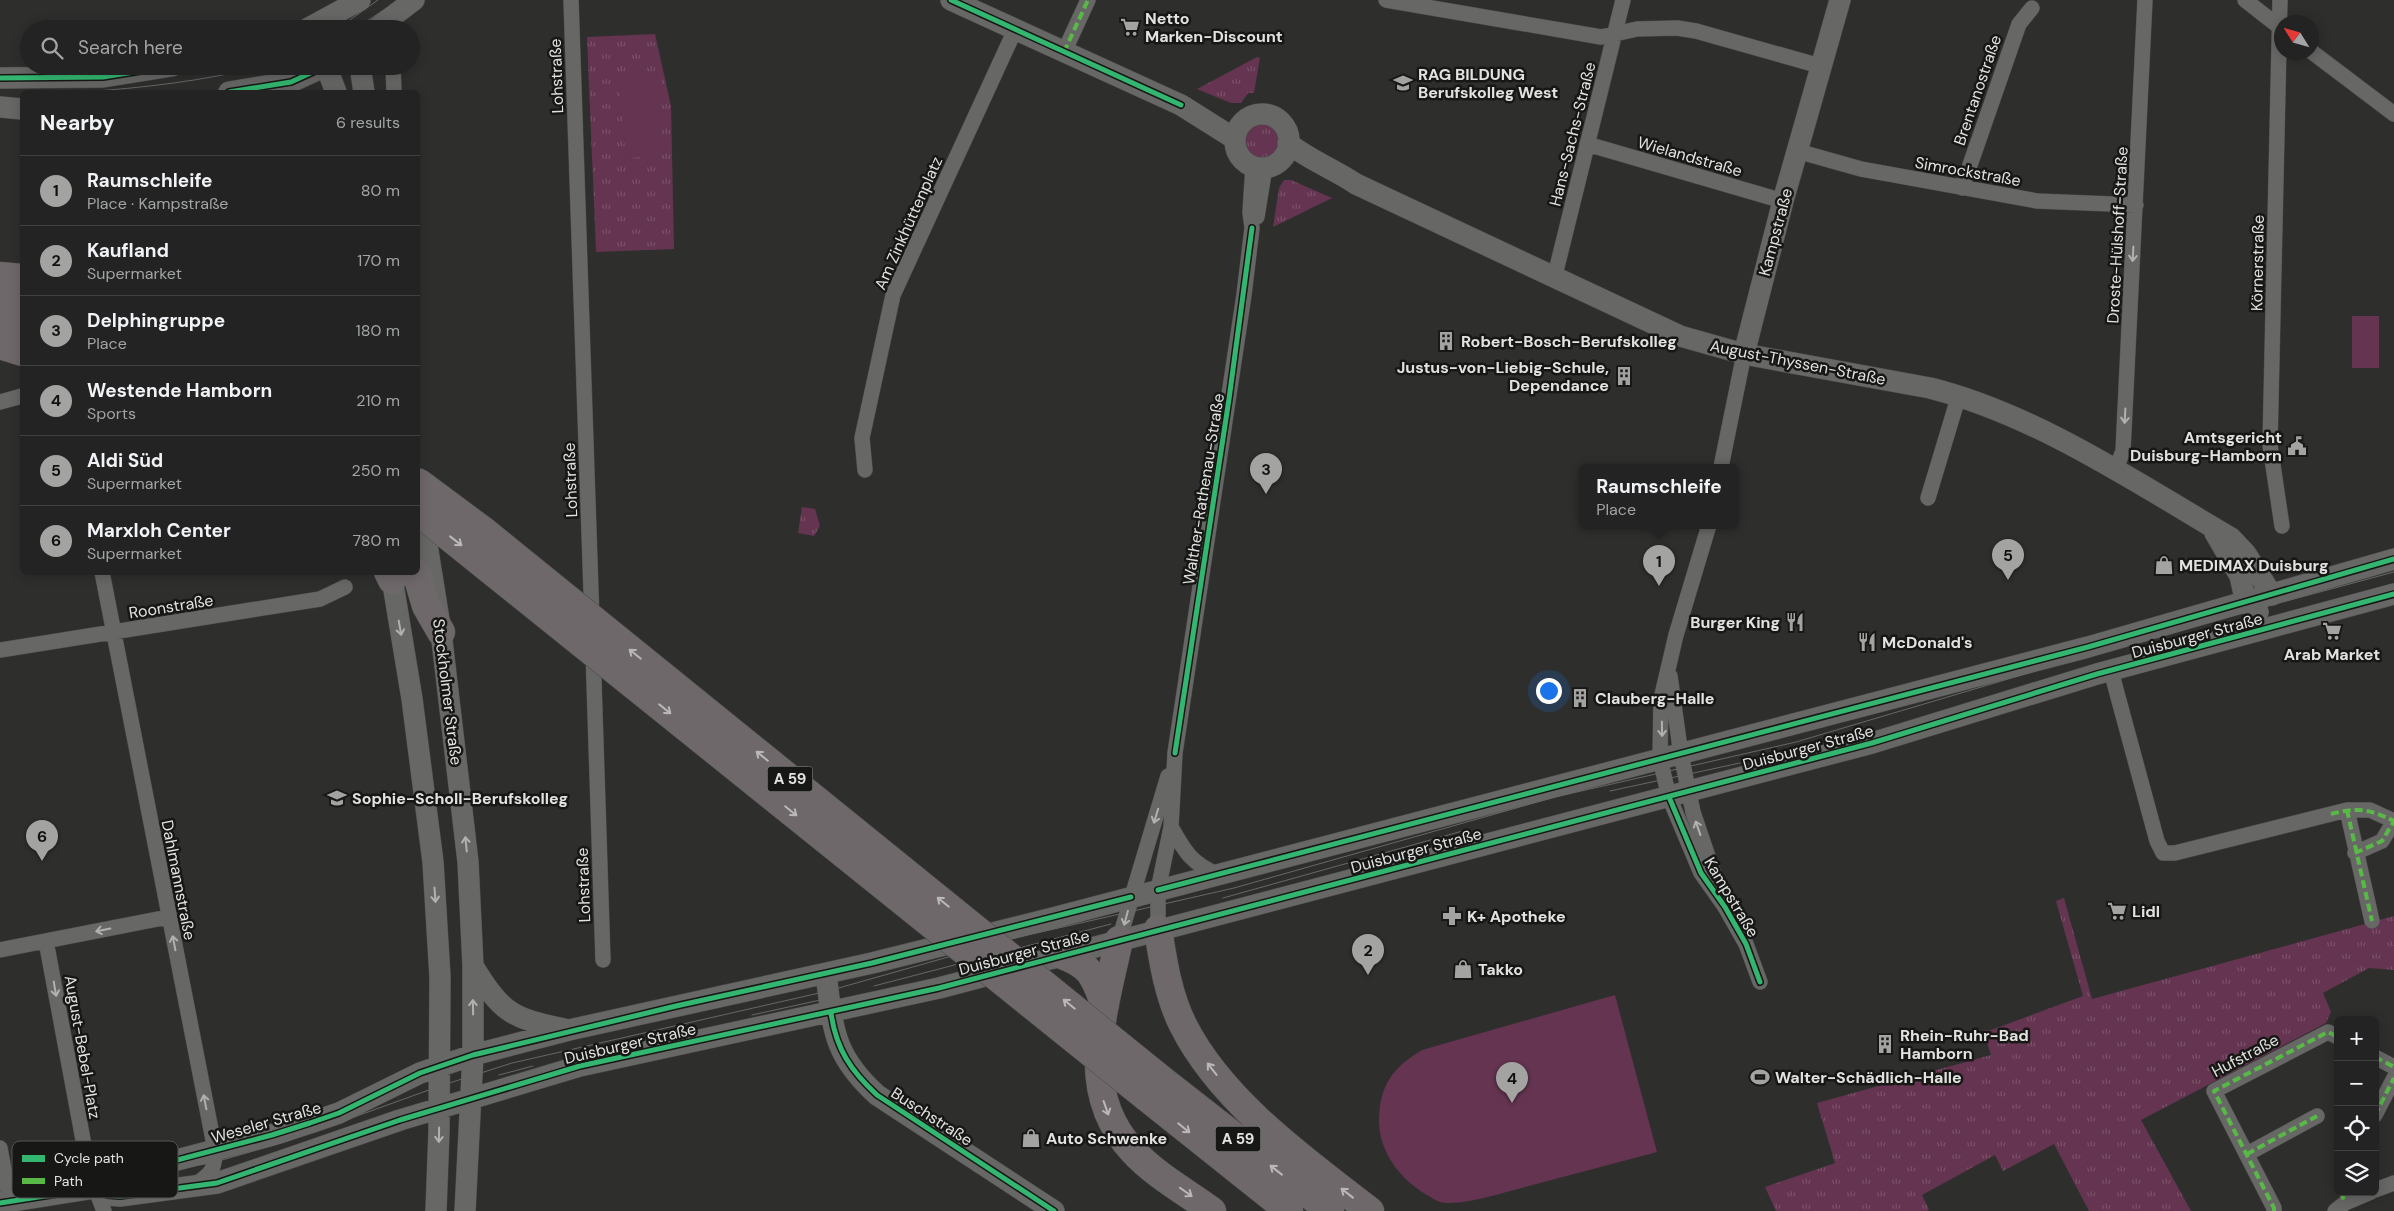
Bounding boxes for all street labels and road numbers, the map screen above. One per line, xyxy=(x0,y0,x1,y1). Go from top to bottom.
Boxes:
street label: Brentanostraße xyxy=(1949,32,2006,148)
street label: Lohstraße xyxy=(545,38,568,114)
street label: Hans-Sachs-Straße xyxy=(1544,60,1601,209)
street label: Wielandstraße xyxy=(1635,132,1745,181)
street label: Droste-Hülshoff-Straße xyxy=(2102,146,2133,324)
street label: Simrockstraße xyxy=(1913,152,2023,191)
street label: Am Zinkhüttenplatz xyxy=(870,153,947,293)
street label: Kampstraße xyxy=(1754,186,1797,278)
street label: Körnerstraße xyxy=(2246,215,2269,311)
street label: August-Thyssen-Straße xyxy=(1708,335,1888,390)
street label: Walther-Rathenau-Straße xyxy=(1178,392,1229,586)
street label: Lohstraße xyxy=(559,442,582,518)
street label: Roonstraße xyxy=(127,589,215,624)
street label: Duisburger Straße xyxy=(2129,608,2265,663)
street label: Stockholmer Straße xyxy=(428,618,467,767)
street label: Duisburger Straße xyxy=(1740,720,1876,775)
road number: A 59 xyxy=(768,766,812,792)
street label: Dahlmannstraße xyxy=(157,818,200,942)
street label: Duisburger Straße xyxy=(1348,823,1484,878)
street label: Lohstraße xyxy=(572,847,595,923)
street label: Kampstraße xyxy=(1699,853,1764,941)
street label: Duisburger Straße xyxy=(956,925,1092,980)
street label: August-Bebel-Platz xyxy=(60,974,105,1120)
street label: Duisburger Straße xyxy=(562,1018,698,1069)
street label: Hufstraße xyxy=(2208,1029,2282,1082)
street label: Buschstraße xyxy=(887,1082,977,1151)
street label: Weseler Straße xyxy=(209,1097,324,1148)
road number: A 59 xyxy=(1216,1126,1260,1152)

